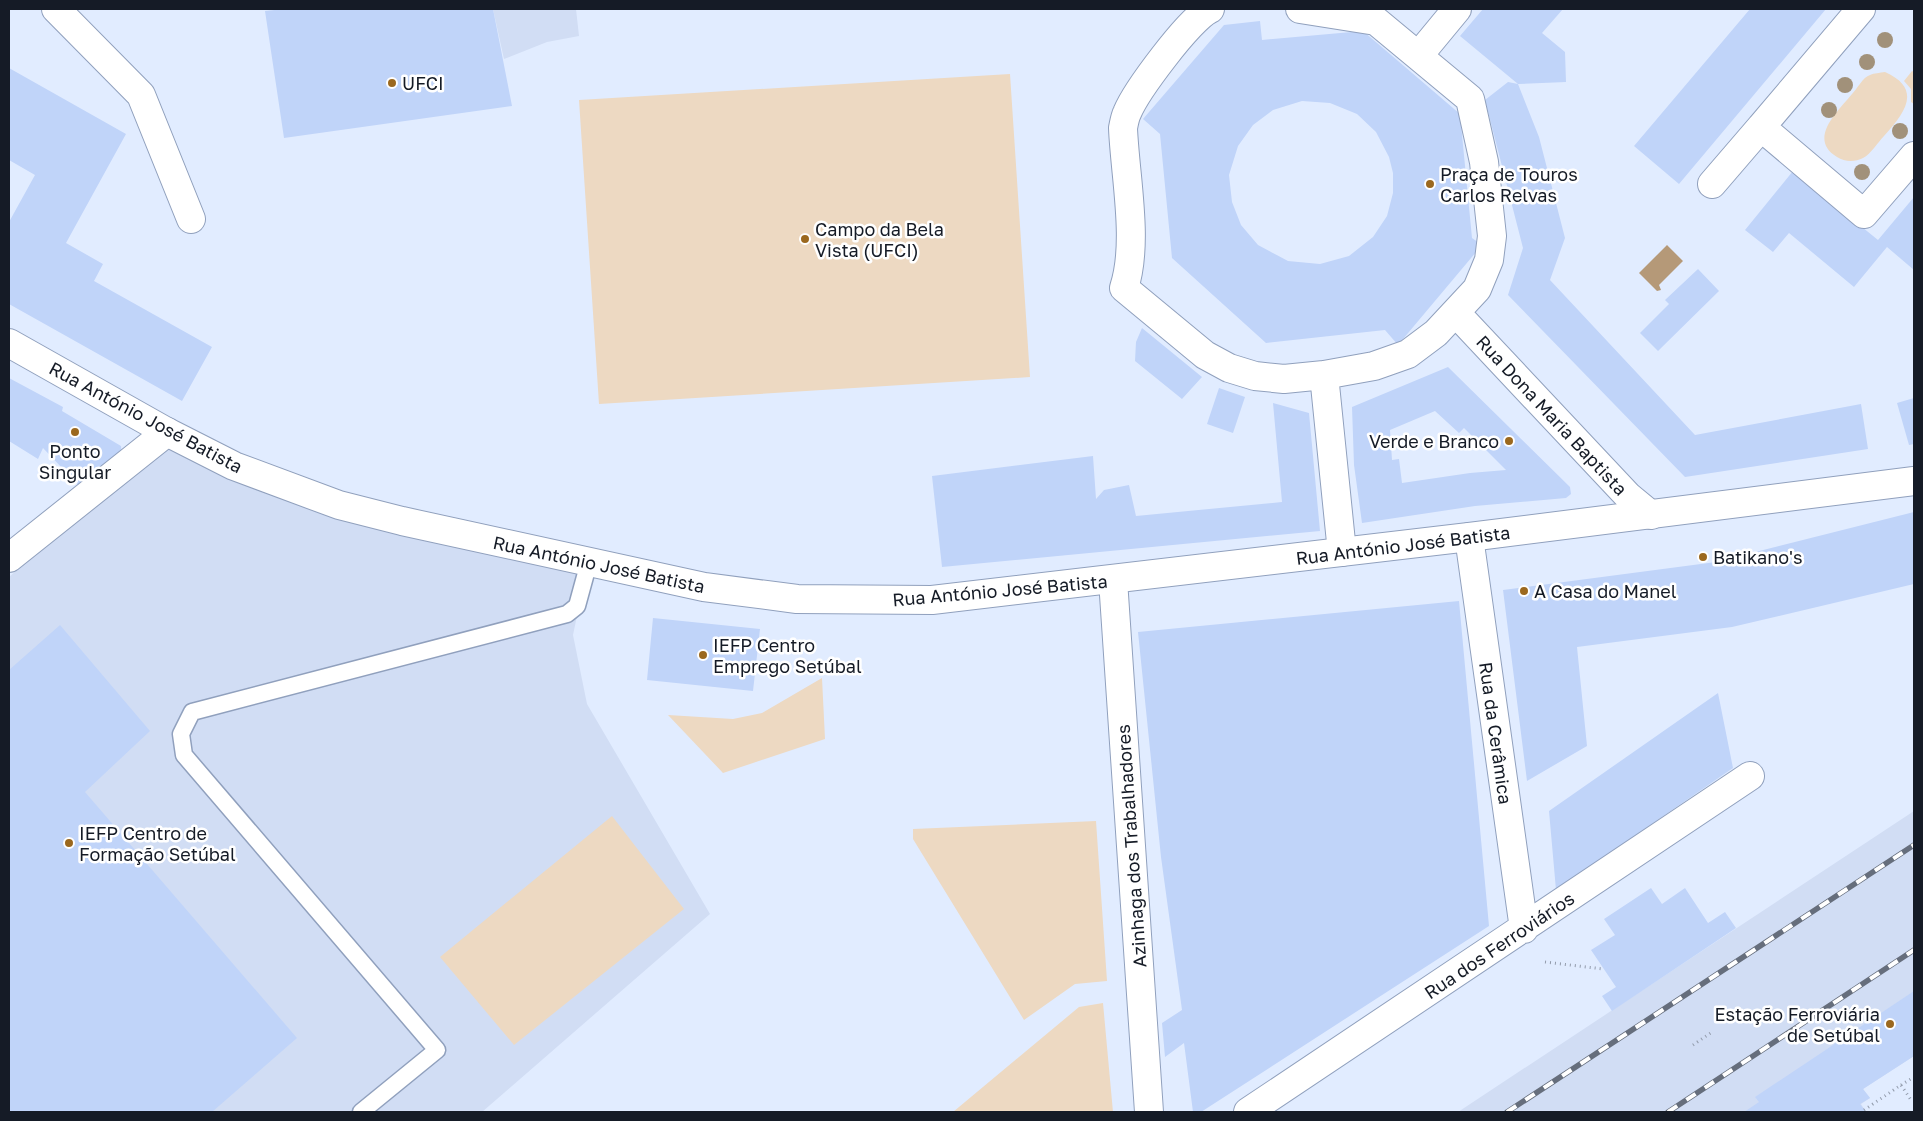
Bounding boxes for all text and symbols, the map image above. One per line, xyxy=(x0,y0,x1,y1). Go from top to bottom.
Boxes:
place label: UFCI xyxy=(402,72,444,94)
marker: UFCI xyxy=(386,77,398,89)
place label: Praça de Touros Carlos Relvas xyxy=(1440,163,1578,206)
marker: Praça de Touros Carlos Relvas xyxy=(1424,178,1436,190)
place label: Campo da Bela Vista (UFCI) xyxy=(815,218,944,261)
marker: Campo da Bela Vista (UFCI) xyxy=(799,233,811,245)
street label: Rua Dona Maria Baptista xyxy=(1472,330,1632,500)
street label: Rua António José Batista xyxy=(46,357,246,477)
marker: Ponto Singular xyxy=(69,426,81,438)
place label: Verde e Branco xyxy=(1369,430,1499,452)
marker: Verde e Branco xyxy=(1503,435,1515,447)
place label: Ponto Singular xyxy=(39,440,111,483)
street label: Rua António José Batista xyxy=(1295,521,1511,569)
street label: Rua António José Batista xyxy=(491,531,707,597)
place label: Batikano's xyxy=(1713,546,1802,568)
marker: Batikano's xyxy=(1697,551,1709,563)
street label: Rua António José Batista xyxy=(892,570,1108,610)
place label: A Casa do Manel xyxy=(1534,580,1677,602)
marker: A Casa do Manel xyxy=(1518,585,1530,597)
place label: IEFP Centro Emprego Setúbal xyxy=(713,634,862,677)
marker: IEFP Centro Emprego Setúbal xyxy=(697,649,709,661)
street label: Rua da Cerâmica xyxy=(1475,660,1517,806)
street label: Azinhaga dos Trabalhadores xyxy=(1112,724,1150,968)
place label: IEFP Centro de Formação Setúbal xyxy=(79,822,236,865)
marker: IEFP Centro de Formação Setúbal xyxy=(63,837,75,849)
street label: Rua dos Ferroviários xyxy=(1420,887,1578,1003)
place label: Estação Ferroviária de Setúbal xyxy=(1714,1003,1880,1046)
marker: Estação Ferroviária de Setúbal xyxy=(1884,1018,1896,1030)

